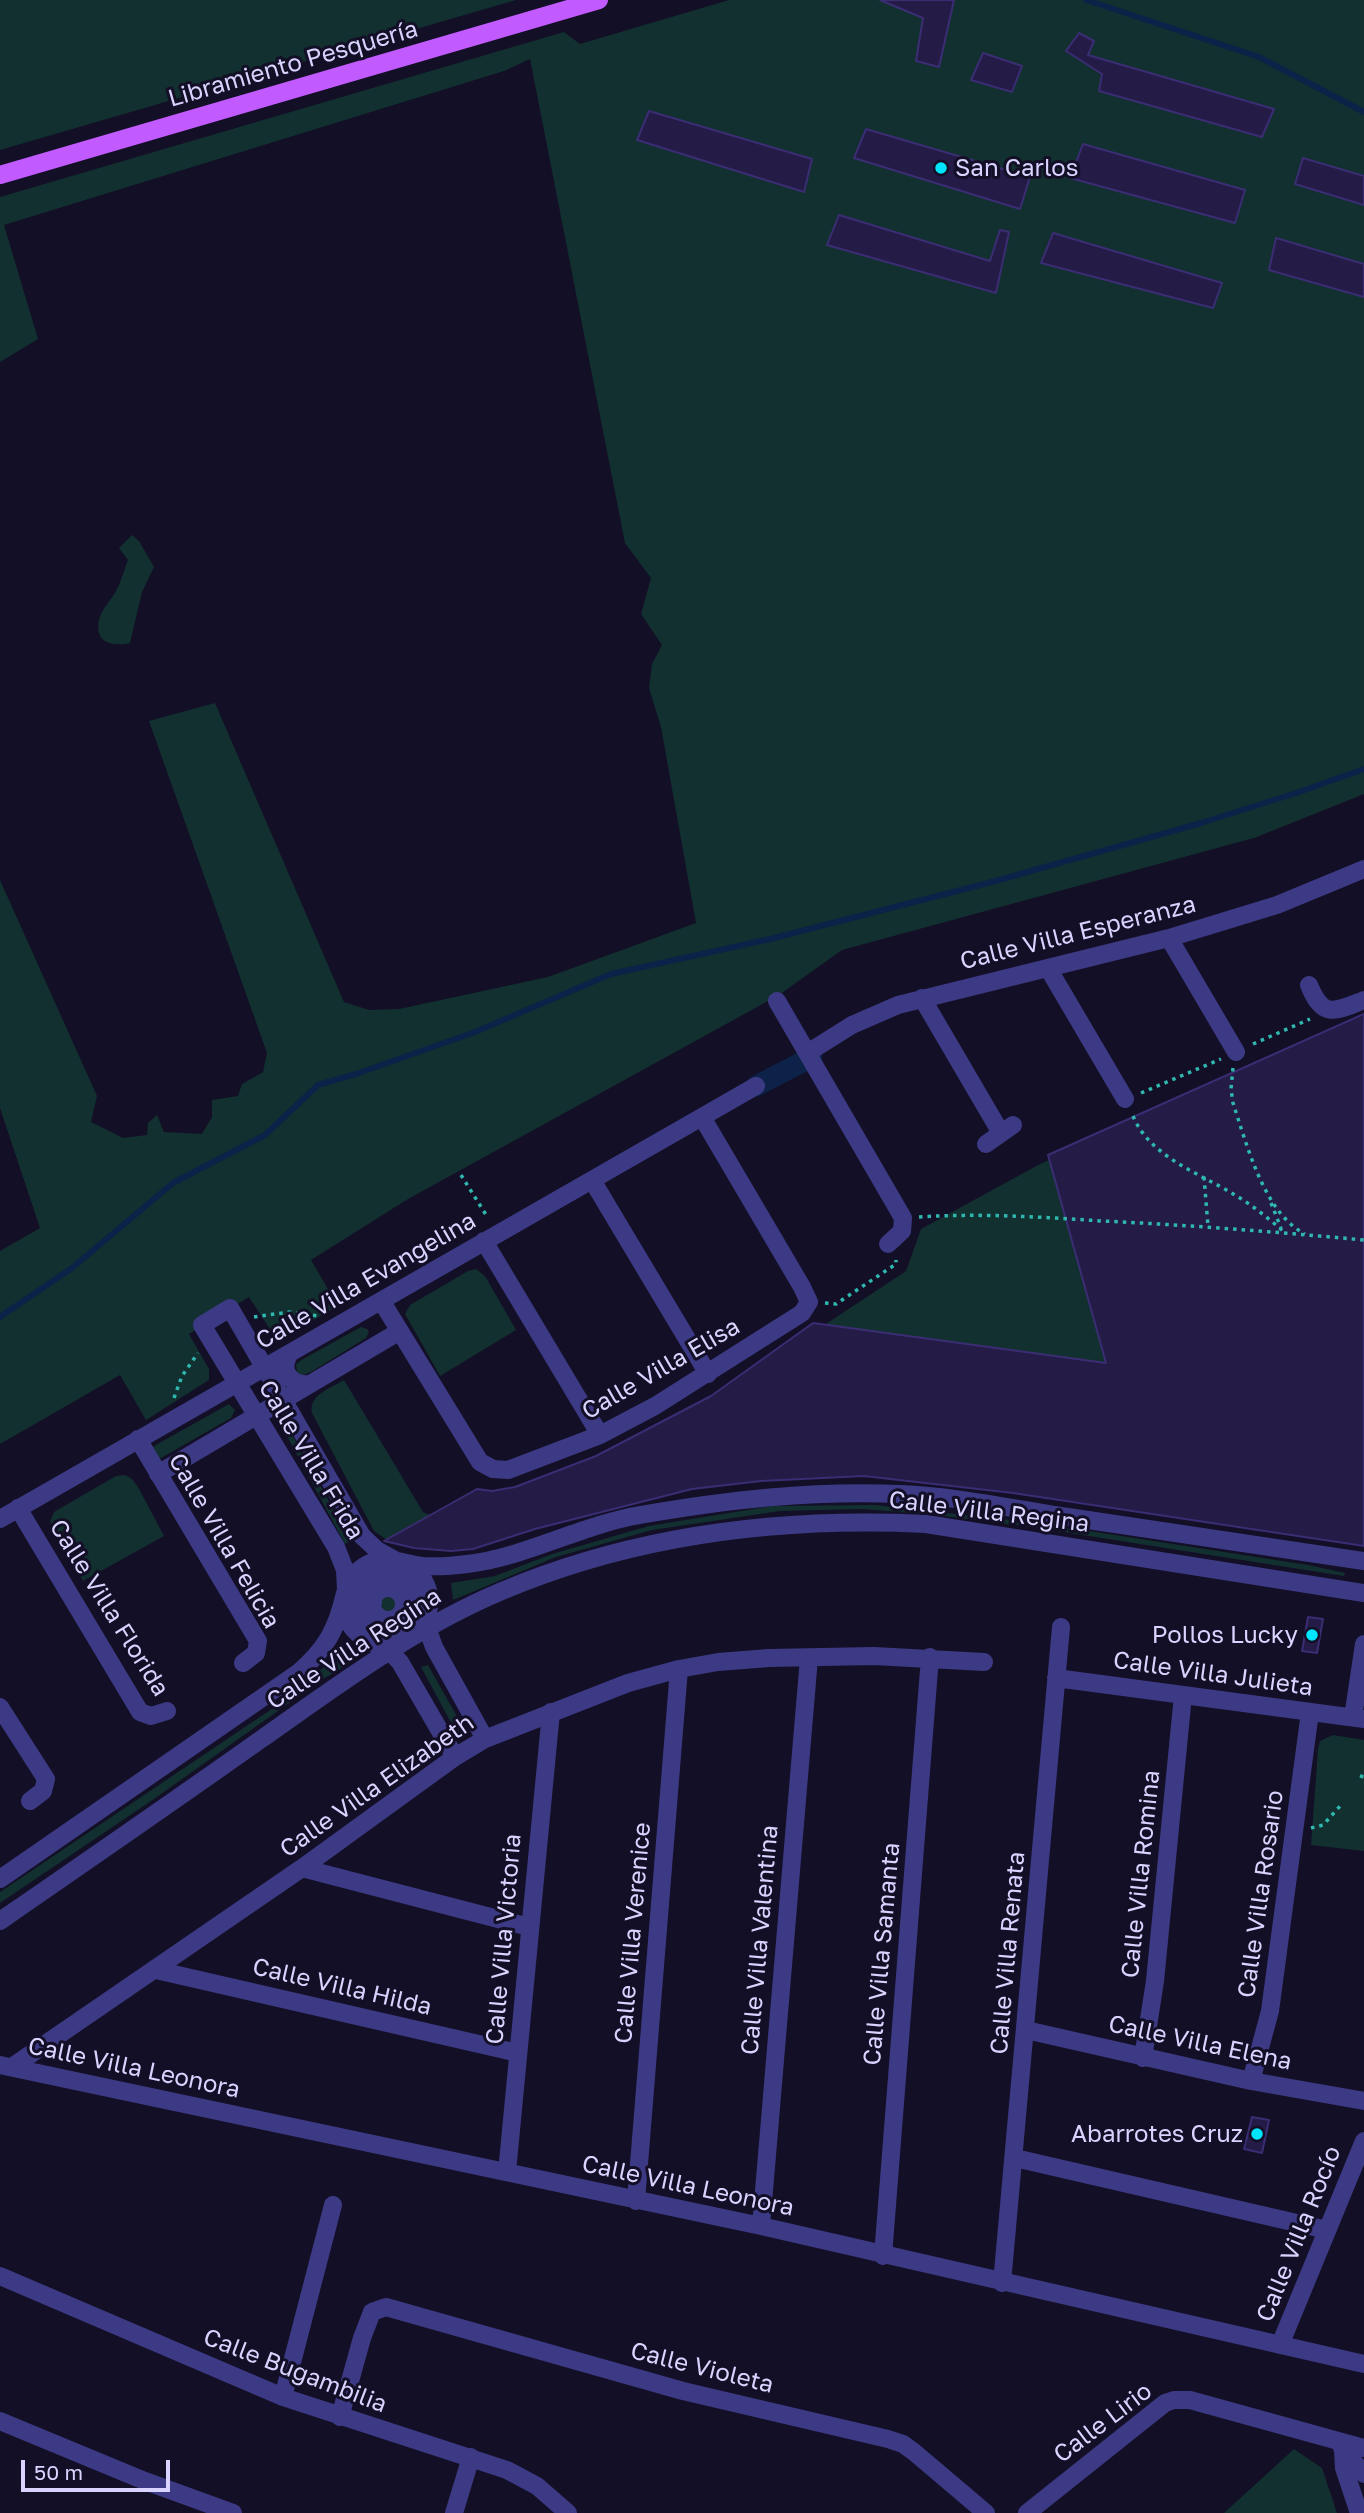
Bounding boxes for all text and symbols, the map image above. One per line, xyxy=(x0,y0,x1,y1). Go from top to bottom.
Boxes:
street label: Libramiento Pesquería xyxy=(165,15,421,113)
place label: San Carlos xyxy=(955,154,1078,182)
marker: San Carlos xyxy=(933,160,949,176)
street label: Calle Villa Esperanza xyxy=(957,890,1199,976)
street label: Calle Villa Evangelina xyxy=(251,1206,481,1356)
street label: Calle Villa Elisa xyxy=(577,1312,745,1426)
street label: Calle Villa Frida xyxy=(252,1375,370,1545)
street label: Calle Villa Felicia xyxy=(162,1448,286,1634)
street label: Calle Villa Regina xyxy=(887,1485,1091,1539)
street label: Calle Villa Florida xyxy=(43,1514,175,1702)
street label: Calle Villa Regina xyxy=(262,1582,446,1716)
place label: Pollos Lucky xyxy=(1152,1621,1298,1649)
marker: Pollos Lucky xyxy=(1304,1627,1320,1643)
street label: Calle Villa Julieta xyxy=(1111,1646,1315,1702)
street label: Calle Villa Elizabeth xyxy=(275,1708,479,1864)
street label: Calle Villa Romina xyxy=(1116,1769,1166,1979)
street label: Calle Villa Rosario xyxy=(1232,1788,1290,2000)
street label: Calle Villa Verenice xyxy=(609,1821,657,2045)
street label: Calle Villa Valentina xyxy=(736,1824,784,2056)
street label: Calle Villa Victoria xyxy=(480,1832,528,2046)
street label: Calle Villa Samanta xyxy=(858,1841,906,2067)
street label: Calle Villa Renata xyxy=(985,1850,1031,2056)
street label: Calle Villa Hilda xyxy=(250,1952,434,2022)
street label: Calle Villa Elena xyxy=(1106,2010,1294,2076)
street label: Calle Villa Leonora xyxy=(25,2031,243,2105)
place label: Abarrotes Cruz xyxy=(1071,2120,1243,2148)
marker: Abarrotes Cruz xyxy=(1249,2126,1265,2142)
street label: Calle Villa Rocío xyxy=(1251,2142,1347,2326)
street label: Calle Villa Leonora xyxy=(579,2149,797,2223)
street label: Calle Bugambilia xyxy=(199,2323,391,2419)
street label: Calle Violeta xyxy=(628,2336,776,2400)
street label: Calle Lirio xyxy=(1048,2377,1158,2469)
scale bar xyxy=(24,2446,173,2490)
text: 50 m xyxy=(34,2459,83,2485)

